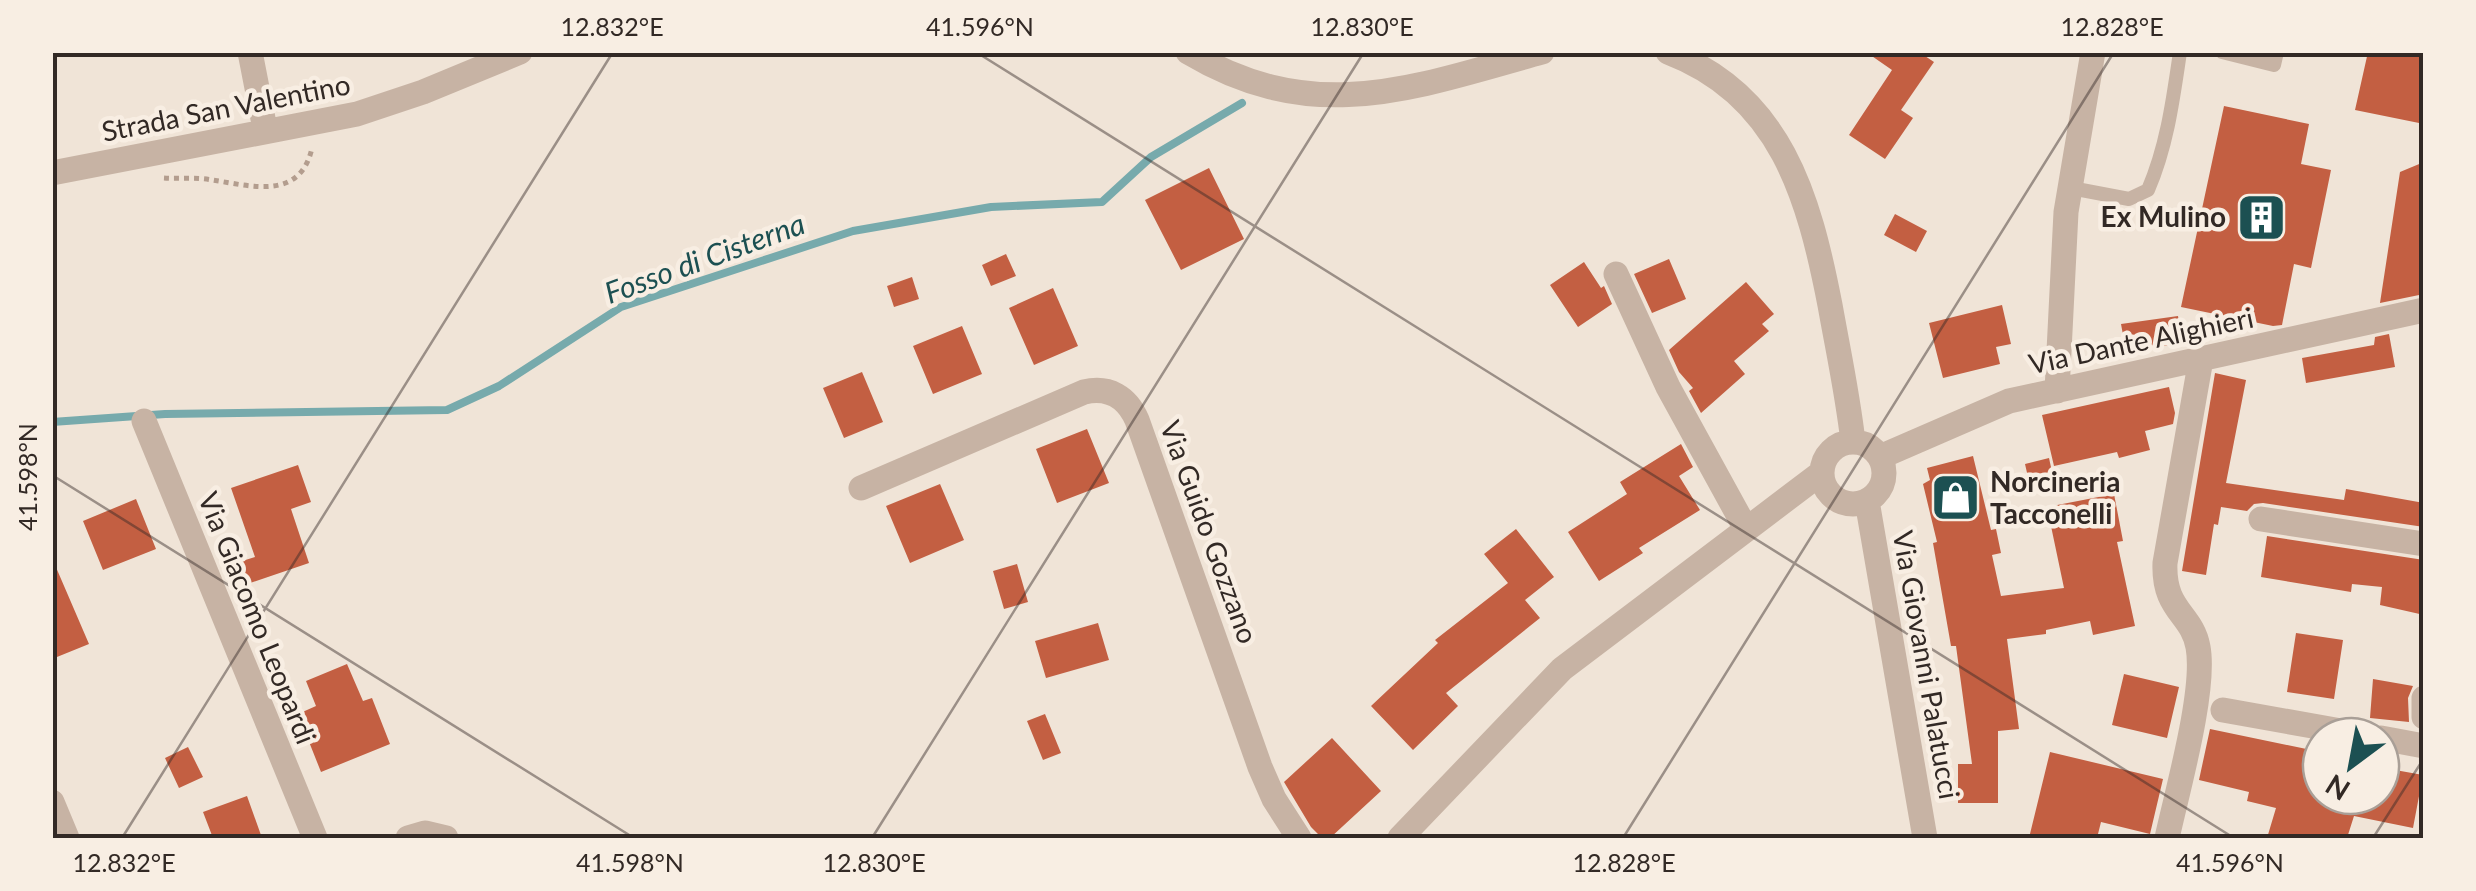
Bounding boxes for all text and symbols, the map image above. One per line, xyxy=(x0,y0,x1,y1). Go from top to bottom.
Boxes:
text: 12.832°E xyxy=(560,11,664,41)
text: 41.596°N xyxy=(926,11,1034,41)
text: 12.830°E xyxy=(1310,11,1414,41)
text: 12.828°E xyxy=(2060,11,2164,41)
street label: Strada San Valentino xyxy=(99,66,353,148)
building icon: Ex Mulino xyxy=(2235,191,2287,243)
place label: Ex Mulino xyxy=(2101,199,2226,233)
water label: Fosso di Cisterna xyxy=(599,204,809,310)
street label: Via Dante Alighieri xyxy=(2025,300,2256,380)
street label: Via Guido Gozzano xyxy=(1154,416,1266,648)
text: 41.598°N xyxy=(12,423,42,531)
place label: Norcineria Tacconelli xyxy=(1990,464,2120,530)
shop icon: Norcineria Tacconelli xyxy=(1929,472,1981,524)
street label: Via Giacomo Leopardi xyxy=(192,487,324,748)
street label: Via Giovanni Palatucci xyxy=(1887,528,1967,802)
north arrow xyxy=(2301,716,2401,816)
text: N xyxy=(2319,768,2355,808)
text: 12.832°E xyxy=(72,847,176,877)
text: 41.598°N xyxy=(576,847,684,877)
text: 12.830°E xyxy=(822,847,926,877)
text: 12.828°E xyxy=(1572,847,1676,877)
text: 41.596°N xyxy=(2176,847,2284,877)

